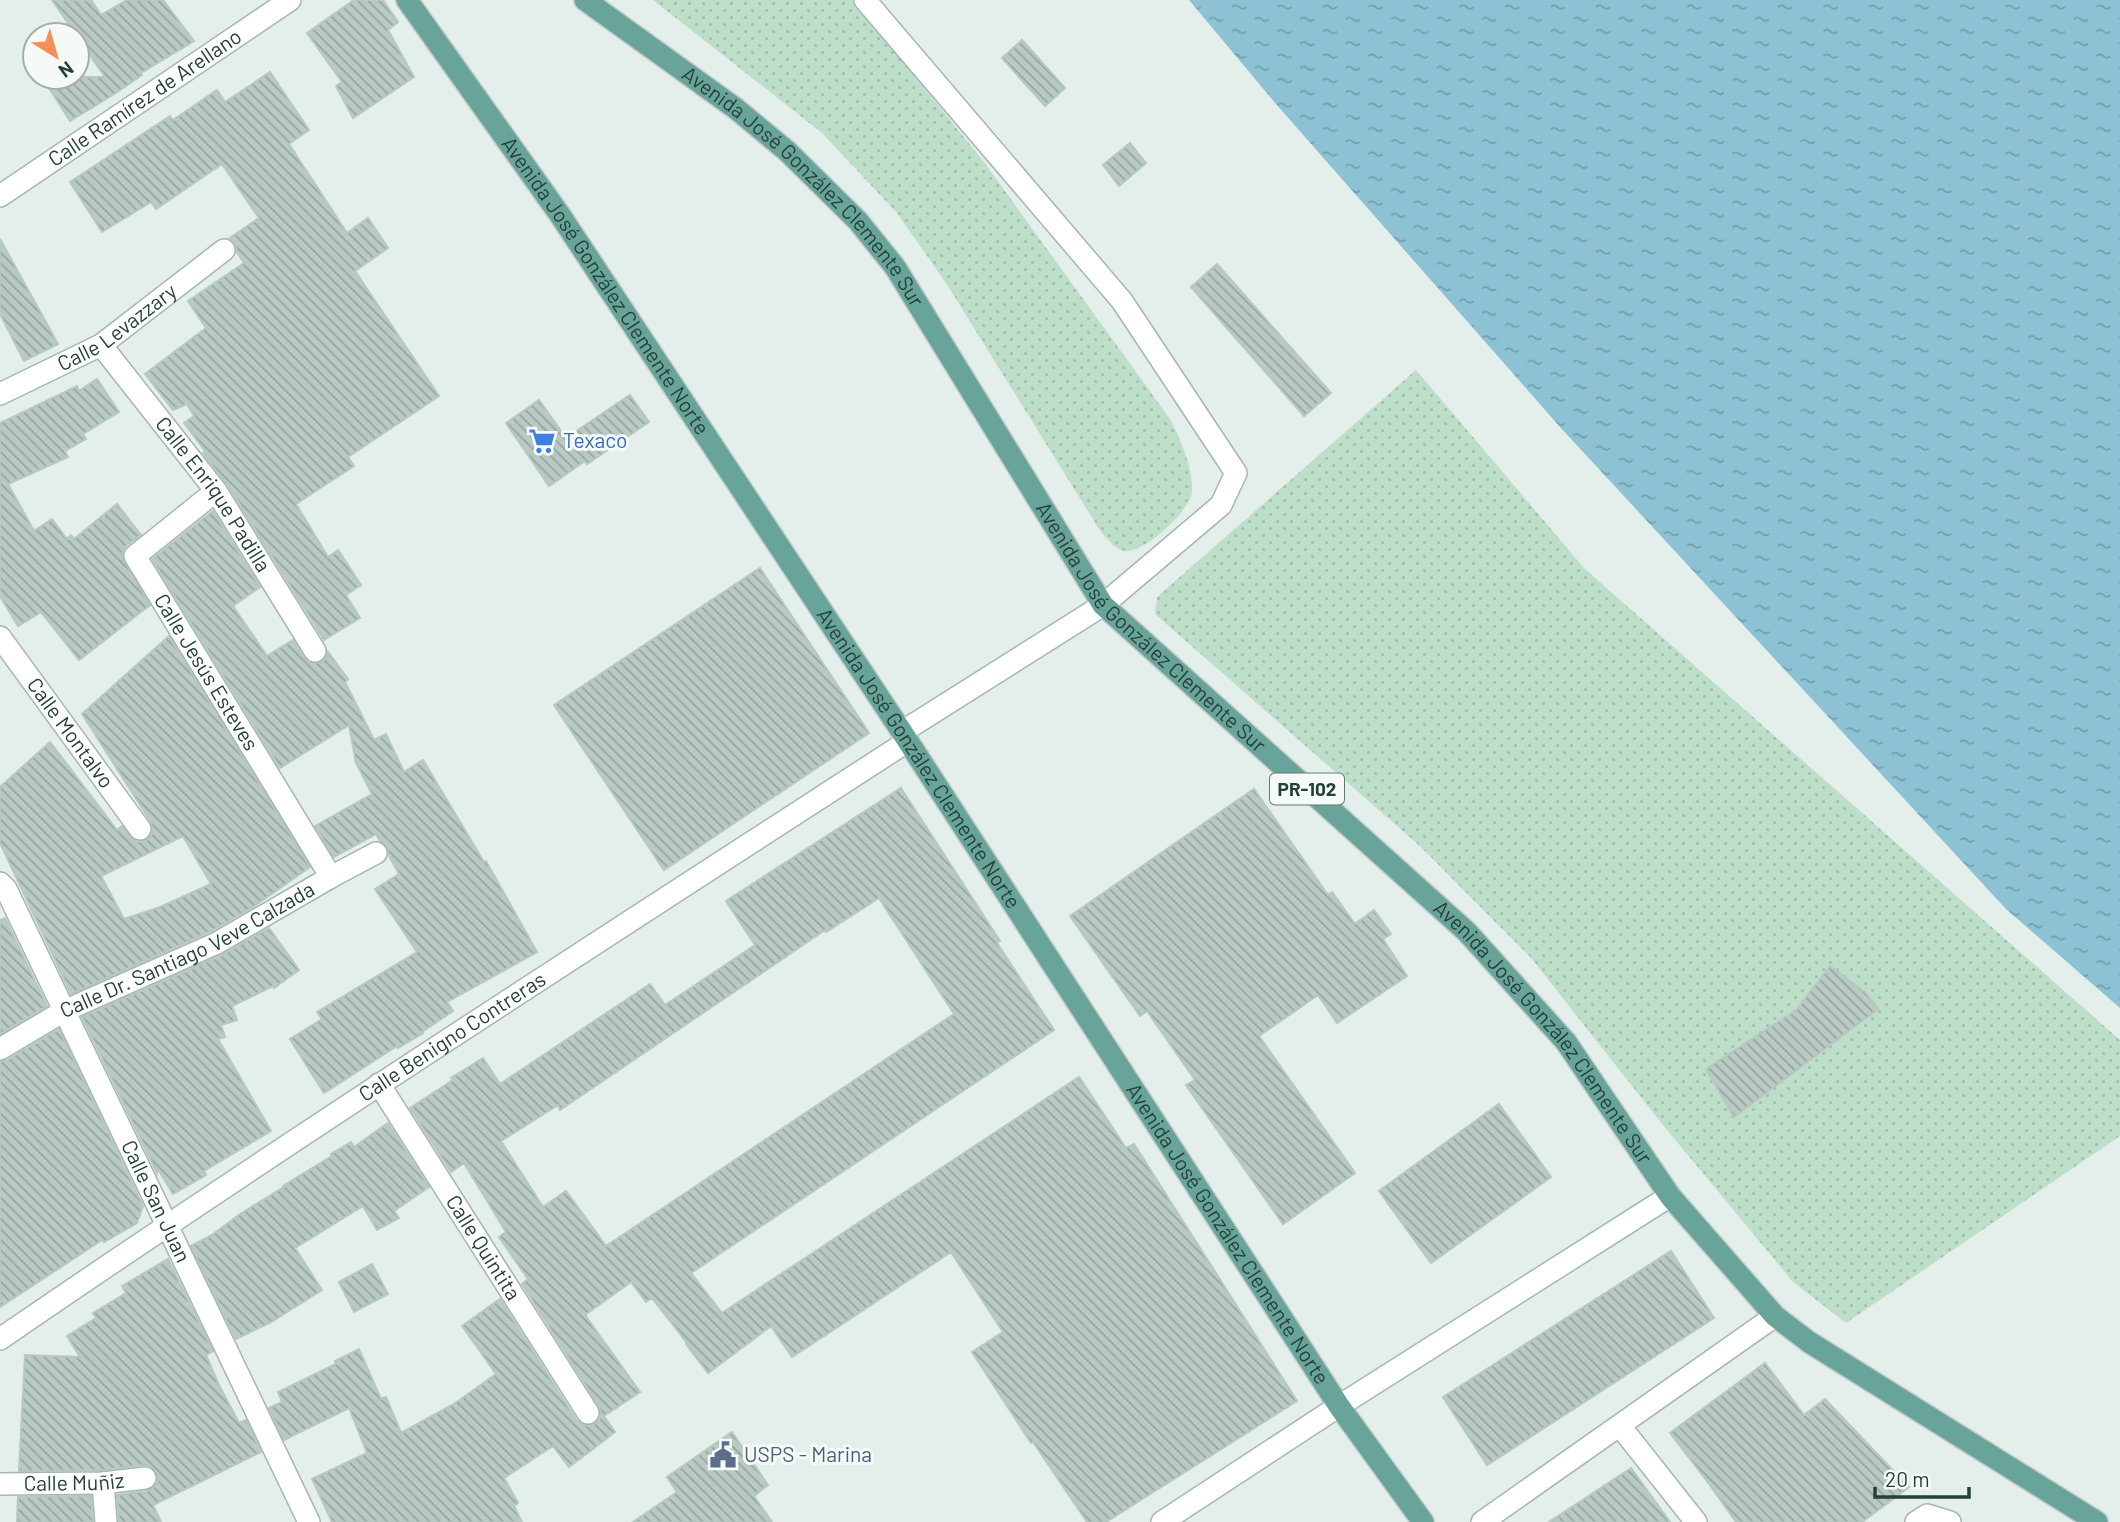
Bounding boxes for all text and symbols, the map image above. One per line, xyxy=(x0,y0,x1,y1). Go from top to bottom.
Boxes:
north arrow xyxy=(21,21,91,91)
street label: Calle Ramírez de Arellano xyxy=(43,23,245,171)
text: N xyxy=(55,57,79,83)
street label: Avenida José González Clemente Sur xyxy=(678,60,930,311)
street label: Avenida José González Clemente Norte xyxy=(497,131,716,439)
street label: Calle Levazzary xyxy=(53,277,181,375)
street label: Calle Enrique Padilla xyxy=(151,411,277,576)
supermarket icon: Texaco xyxy=(527,426,557,456)
place label: Texaco xyxy=(563,427,627,452)
street label: Avenida José González Clemente Sur xyxy=(1032,497,1272,757)
street label: Calle Jesús Esteves xyxy=(150,588,265,754)
street label: Avenida José González Clemente Norte xyxy=(812,603,1027,913)
street label: Calle Montalvo xyxy=(23,672,120,792)
road number: PR-102 xyxy=(1270,774,1344,804)
street label: Calle Dr. Santiago Veve Calzada xyxy=(56,875,318,1022)
street label: Avenida José González Clemente Sur xyxy=(1429,894,1659,1168)
street label: Calle Benigno Contreras xyxy=(354,966,550,1106)
street label: Avenida José González Clemente Norte xyxy=(1122,1078,1335,1388)
street label: Calle San Juan xyxy=(117,1136,197,1266)
street label: Calle Quintita xyxy=(442,1190,527,1304)
public building icon: USPS - Marina xyxy=(708,1440,738,1470)
place label: USPS - Marina xyxy=(744,1441,872,1466)
scale bar xyxy=(1875,1456,1969,1500)
text: 20 m xyxy=(1885,1466,1930,1491)
street label: Calle Muñiz xyxy=(23,1467,126,1495)

